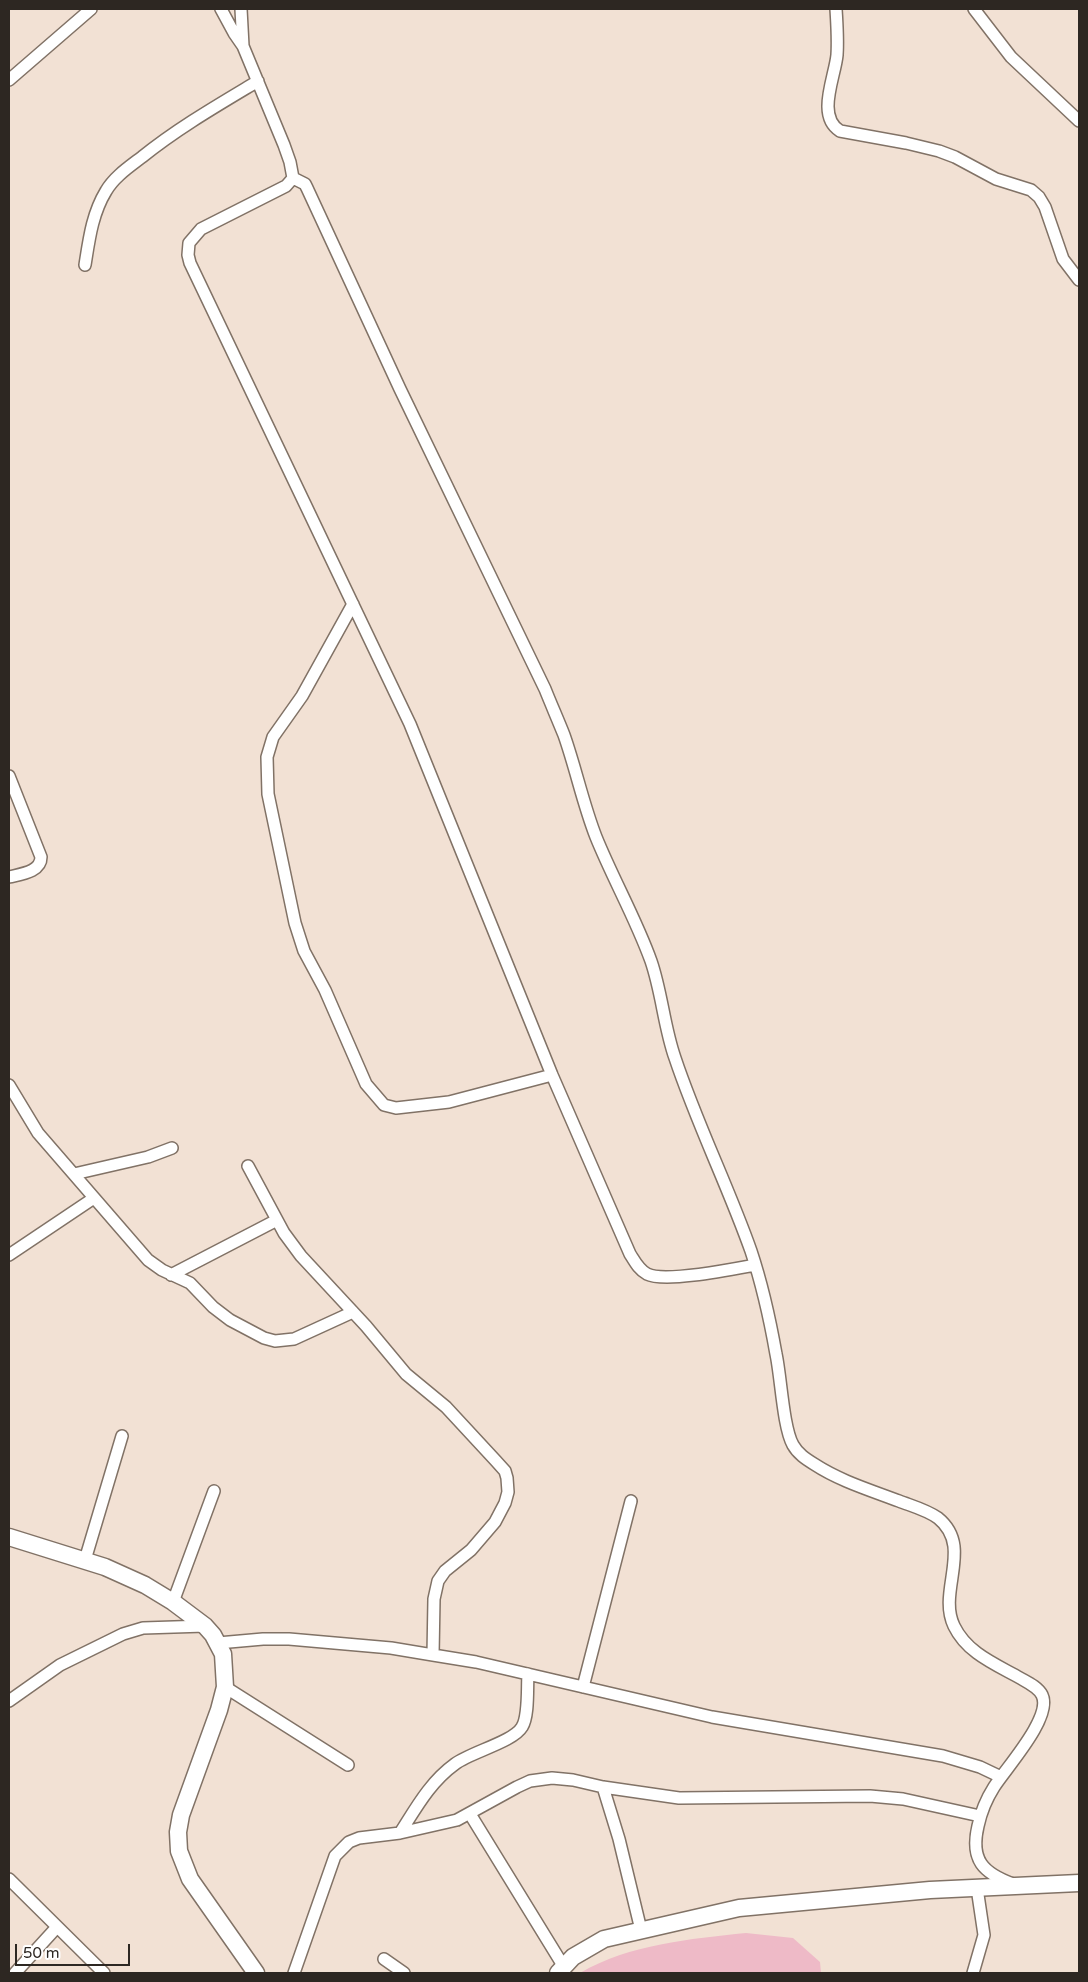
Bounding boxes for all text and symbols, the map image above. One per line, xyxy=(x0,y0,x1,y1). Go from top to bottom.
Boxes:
scale bar xyxy=(18,1934,132,1966)
text: 50 m xyxy=(23,1944,60,1962)

